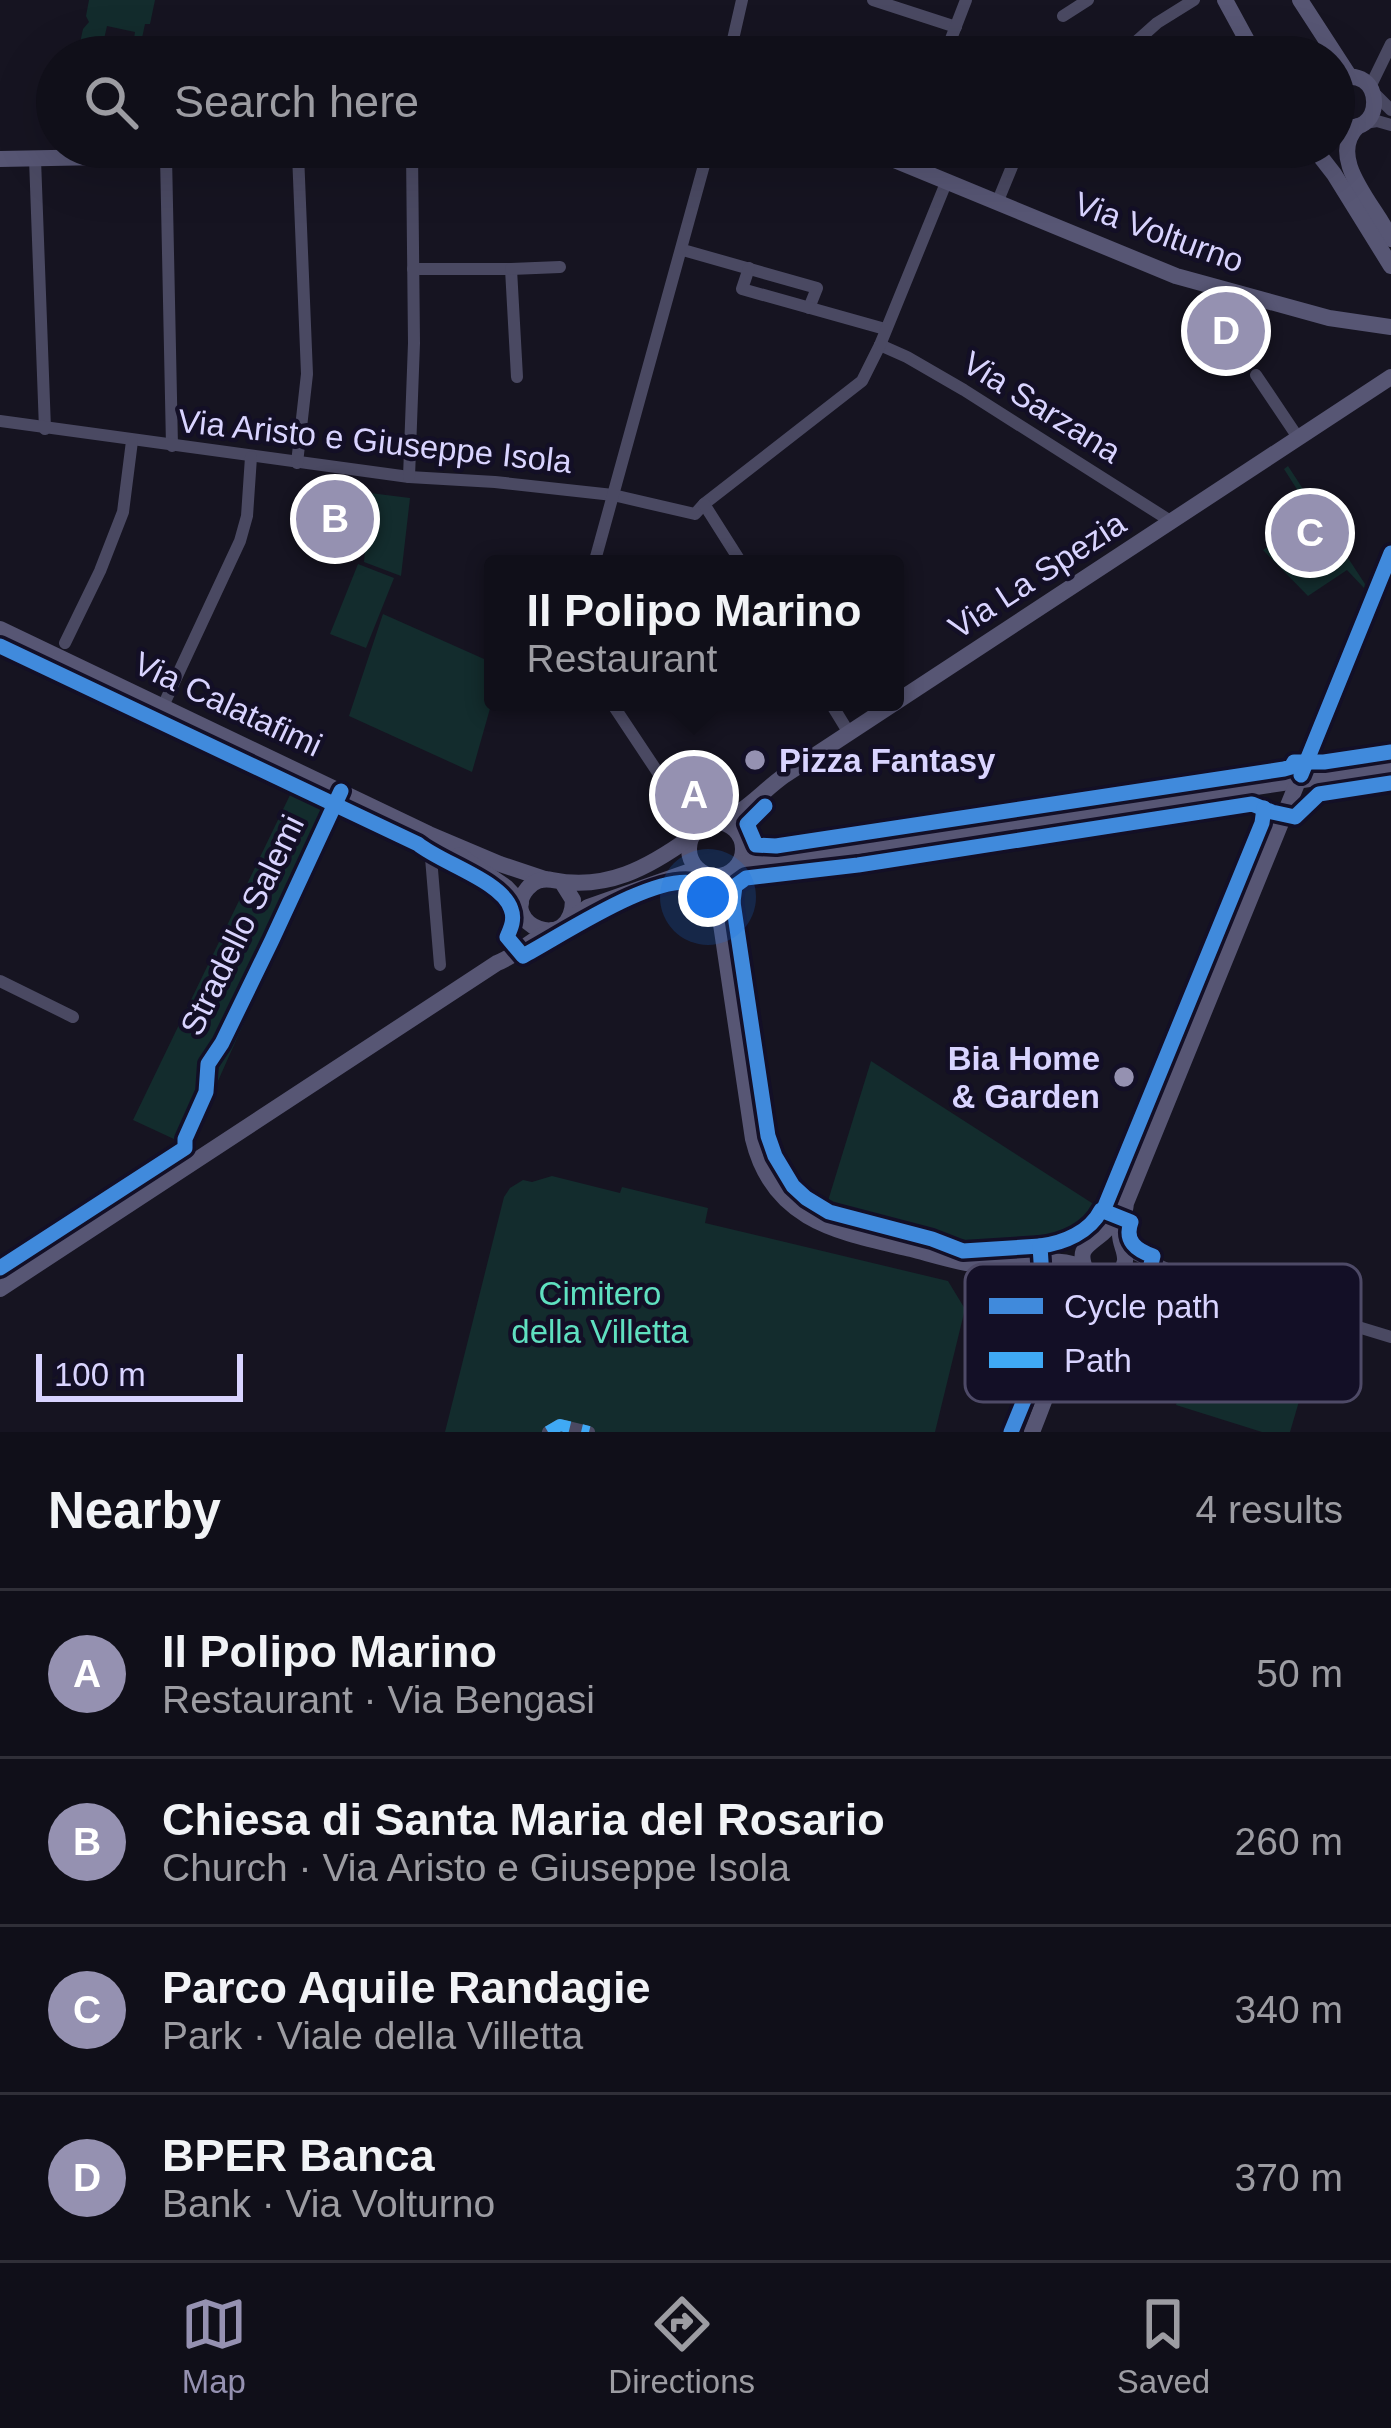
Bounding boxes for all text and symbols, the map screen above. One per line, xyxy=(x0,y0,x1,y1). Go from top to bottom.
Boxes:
search box xyxy=(36,36,1355,168)
icon: search xyxy=(78,69,144,135)
text: Search here xyxy=(174,76,419,127)
street label: Via Volturno xyxy=(1069,184,1249,280)
pin: D xyxy=(1187,286,1265,376)
street label: Via Sarzana xyxy=(956,344,1128,471)
street label: Via Aristo e Giuseppe Isola xyxy=(176,402,574,480)
pin: B xyxy=(296,474,374,564)
pin: C xyxy=(1271,488,1349,578)
street label: Via La Spezia xyxy=(942,504,1133,646)
popup xyxy=(484,555,904,711)
text: Il Polipo Marino xyxy=(527,585,862,636)
text: Restaurant xyxy=(527,637,717,680)
street label: Via Calatafimi xyxy=(128,644,328,764)
place label: Pizza Fantasy xyxy=(779,742,996,779)
marker: Pizza Fantasy xyxy=(742,747,768,773)
pin: A xyxy=(655,750,733,840)
street label: Stradello Salemi xyxy=(173,809,311,1041)
your location xyxy=(678,867,738,927)
place label: Bia Home & Garden xyxy=(948,1040,1100,1115)
marker: Bia Home & Garden xyxy=(1111,1064,1137,1090)
legend xyxy=(965,1264,1361,1402)
park label: Cimitero della Villetta xyxy=(511,1275,689,1350)
text: Cycle path xyxy=(1064,1288,1220,1325)
text: Path xyxy=(1064,1342,1132,1379)
scale bar xyxy=(36,1348,243,1401)
text: 100 m xyxy=(54,1356,146,1393)
text: Nearby xyxy=(48,1482,221,1539)
text: 4 results xyxy=(1196,1488,1343,1531)
text: Il Polipo Marino xyxy=(162,1626,497,1677)
text: A xyxy=(73,1652,101,1695)
text: 50 m xyxy=(1256,1652,1343,1695)
text: Restaurant · Via Bengasi xyxy=(162,1678,595,1721)
text: Chiesa di Santa Maria del Rosario xyxy=(162,1794,885,1845)
text: B xyxy=(73,1820,101,1863)
text: 260 m xyxy=(1235,1820,1343,1863)
text: Church · Via Aristo e Giuseppe Isola xyxy=(162,1846,790,1889)
text: Parco Aquile Randagie xyxy=(162,1962,650,2013)
text: C xyxy=(73,1988,101,2031)
text: 340 m xyxy=(1235,1988,1343,2031)
text: Park · Viale della Villetta xyxy=(162,2014,583,2057)
text: BPER Banca xyxy=(162,2130,435,2181)
text: D xyxy=(73,2156,101,2199)
text: 370 m xyxy=(1235,2156,1343,2199)
text: Bank · Via Volturno xyxy=(162,2182,495,2225)
tab: Map xyxy=(181,2291,247,2401)
tab: Directions xyxy=(608,2291,755,2401)
tab: Saved xyxy=(1117,2291,1210,2401)

